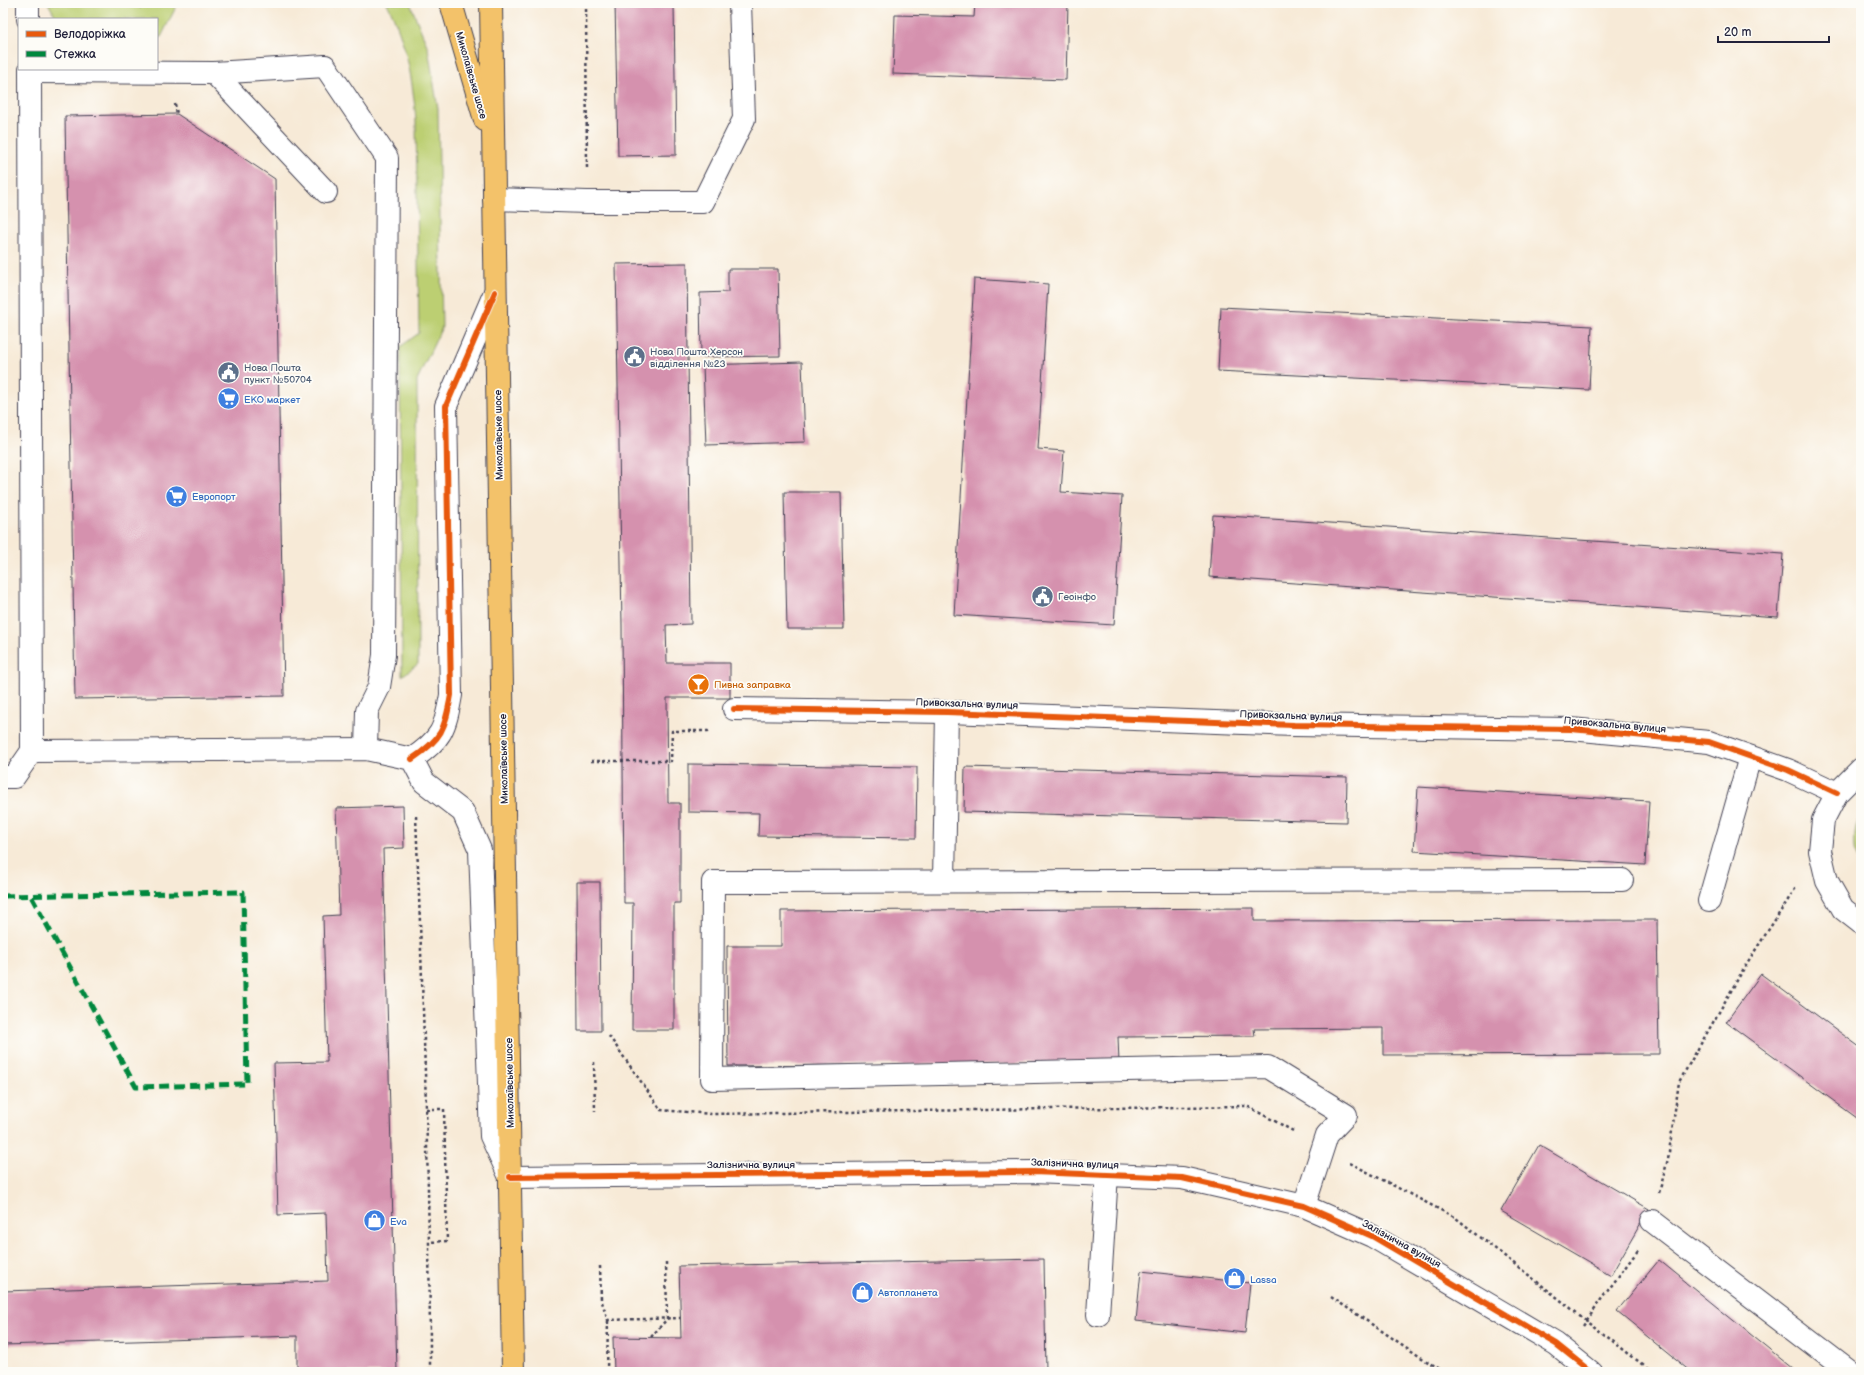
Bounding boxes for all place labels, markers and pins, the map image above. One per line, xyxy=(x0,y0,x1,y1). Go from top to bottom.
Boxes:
public building icon: Нова Пошта Херсон відділення №23 xyxy=(622,344,648,370)
place label: Нова Пошта Херсон відділення №23 xyxy=(650,346,743,370)
public building icon: Нова Пошта пункт №50704 xyxy=(215,360,241,386)
place label: Нова Пошта пункт №50704 xyxy=(244,362,312,386)
supermarket icon: ЕКО маркет xyxy=(215,386,241,412)
place label: ЕКО маркет xyxy=(244,394,301,406)
supermarket icon: Европорт xyxy=(163,483,189,509)
place label: Европорт xyxy=(192,491,236,503)
public building icon: Геоінфо xyxy=(1030,583,1056,609)
place label: Геоінфо xyxy=(1058,591,1096,603)
bar icon: Пивна заправка xyxy=(685,671,711,697)
place label: Пивна заправка xyxy=(714,679,791,691)
shop icon: Eva xyxy=(361,1208,387,1234)
place label: Eva xyxy=(390,1216,407,1228)
shop icon: Lassa xyxy=(1221,1266,1247,1292)
place label: Lassa xyxy=(1250,1274,1277,1286)
shop icon: Автопланета xyxy=(849,1279,875,1305)
place label: Автопланета xyxy=(877,1287,938,1299)

